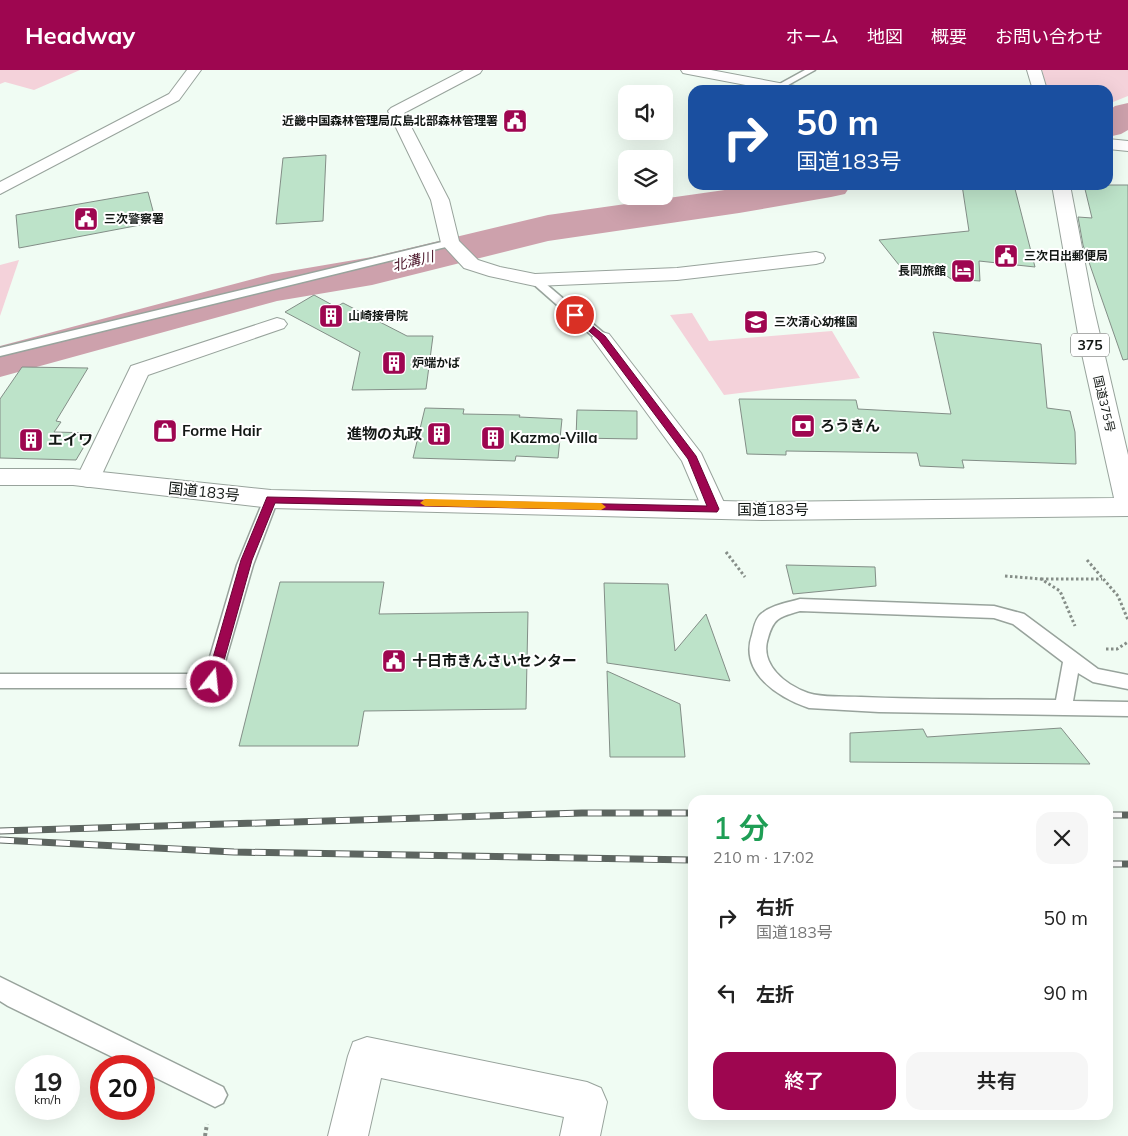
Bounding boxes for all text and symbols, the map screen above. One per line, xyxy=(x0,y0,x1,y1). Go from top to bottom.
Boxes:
text: Headway xyxy=(25,20,135,50)
text: ホーム xyxy=(786,25,839,48)
text: 地図 xyxy=(867,25,903,48)
text: 概要 xyxy=(931,25,967,48)
text: お問い合わせ xyxy=(995,25,1103,48)
map controls xyxy=(618,85,673,205)
button: sound xyxy=(618,85,673,140)
text: 50 m xyxy=(796,100,879,144)
icon: right xyxy=(713,105,778,170)
public building icon: 近畿中国森林管理局広島北部森林管理署 xyxy=(502,108,528,134)
place label: 近畿中国森林管理局広島北部森林管理署 xyxy=(282,113,498,128)
text: 国道183号 xyxy=(796,147,902,175)
button: layers xyxy=(618,150,673,205)
public building icon: 三次警察署 xyxy=(73,206,99,232)
place label: 三次警察署 xyxy=(104,211,164,226)
public building icon: 三次日出郵便局 xyxy=(993,243,1019,269)
water label: 北溝川 xyxy=(390,247,437,275)
place label: 三次日出郵便局 xyxy=(1024,248,1108,263)
hotel icon: 長岡旅館 xyxy=(950,258,976,284)
place label: 長岡旅館 xyxy=(898,263,946,278)
pin xyxy=(554,294,596,336)
icon: arrive xyxy=(561,301,589,329)
building icon: 山崎接骨院 xyxy=(318,303,344,329)
place label: 山崎接骨院 xyxy=(348,308,408,323)
school or university icon: 三次清心幼稚園 xyxy=(743,309,769,335)
place label: 三次清心幼稚園 xyxy=(774,314,858,329)
road number: 375 xyxy=(1071,334,1109,356)
building icon: 炉端かば xyxy=(381,350,407,376)
place label: 炉端かば xyxy=(412,355,460,370)
street label: 国道375号 xyxy=(1091,374,1118,434)
bank icon: ろうきん xyxy=(790,413,816,439)
place label: ろうきん xyxy=(820,416,880,435)
shop icon: Forme Hair xyxy=(152,418,178,444)
place label: Forme Hair xyxy=(182,421,262,440)
building icon: 進物の丸政 xyxy=(426,421,452,447)
place label: 進物の丸政 xyxy=(347,424,422,443)
building icon: Kazmo-Villa xyxy=(480,425,506,451)
building icon: エイワ xyxy=(18,427,44,453)
place label: Kazmo-Villa xyxy=(510,428,597,447)
place label: エイワ xyxy=(48,430,93,449)
street label: 国道183号 xyxy=(167,478,241,505)
street label: 国道183号 xyxy=(737,500,809,519)
public building icon: 十日市きんさいセンター xyxy=(381,648,407,674)
place label: 十日市きんさいセンター xyxy=(412,651,577,670)
position arrow xyxy=(185,655,237,707)
text: 1 分 xyxy=(713,809,769,847)
button: close xyxy=(1036,812,1088,864)
text: 210 m · 17:02 xyxy=(713,847,814,867)
text: 右折 xyxy=(756,895,794,919)
icon: right xyxy=(713,904,741,932)
text: 50 m xyxy=(1044,906,1088,930)
text: 国道183号 xyxy=(756,922,833,942)
icon: left xyxy=(713,979,741,1007)
text: 90 m xyxy=(1044,981,1088,1005)
text: 左折 xyxy=(756,982,794,1006)
button: 終了 xyxy=(713,1052,896,1110)
button: 共有 xyxy=(906,1052,1088,1110)
speed limit sign: 20 xyxy=(90,1055,155,1120)
text: 19 xyxy=(32,1066,63,1097)
text: km/h xyxy=(34,1092,61,1107)

